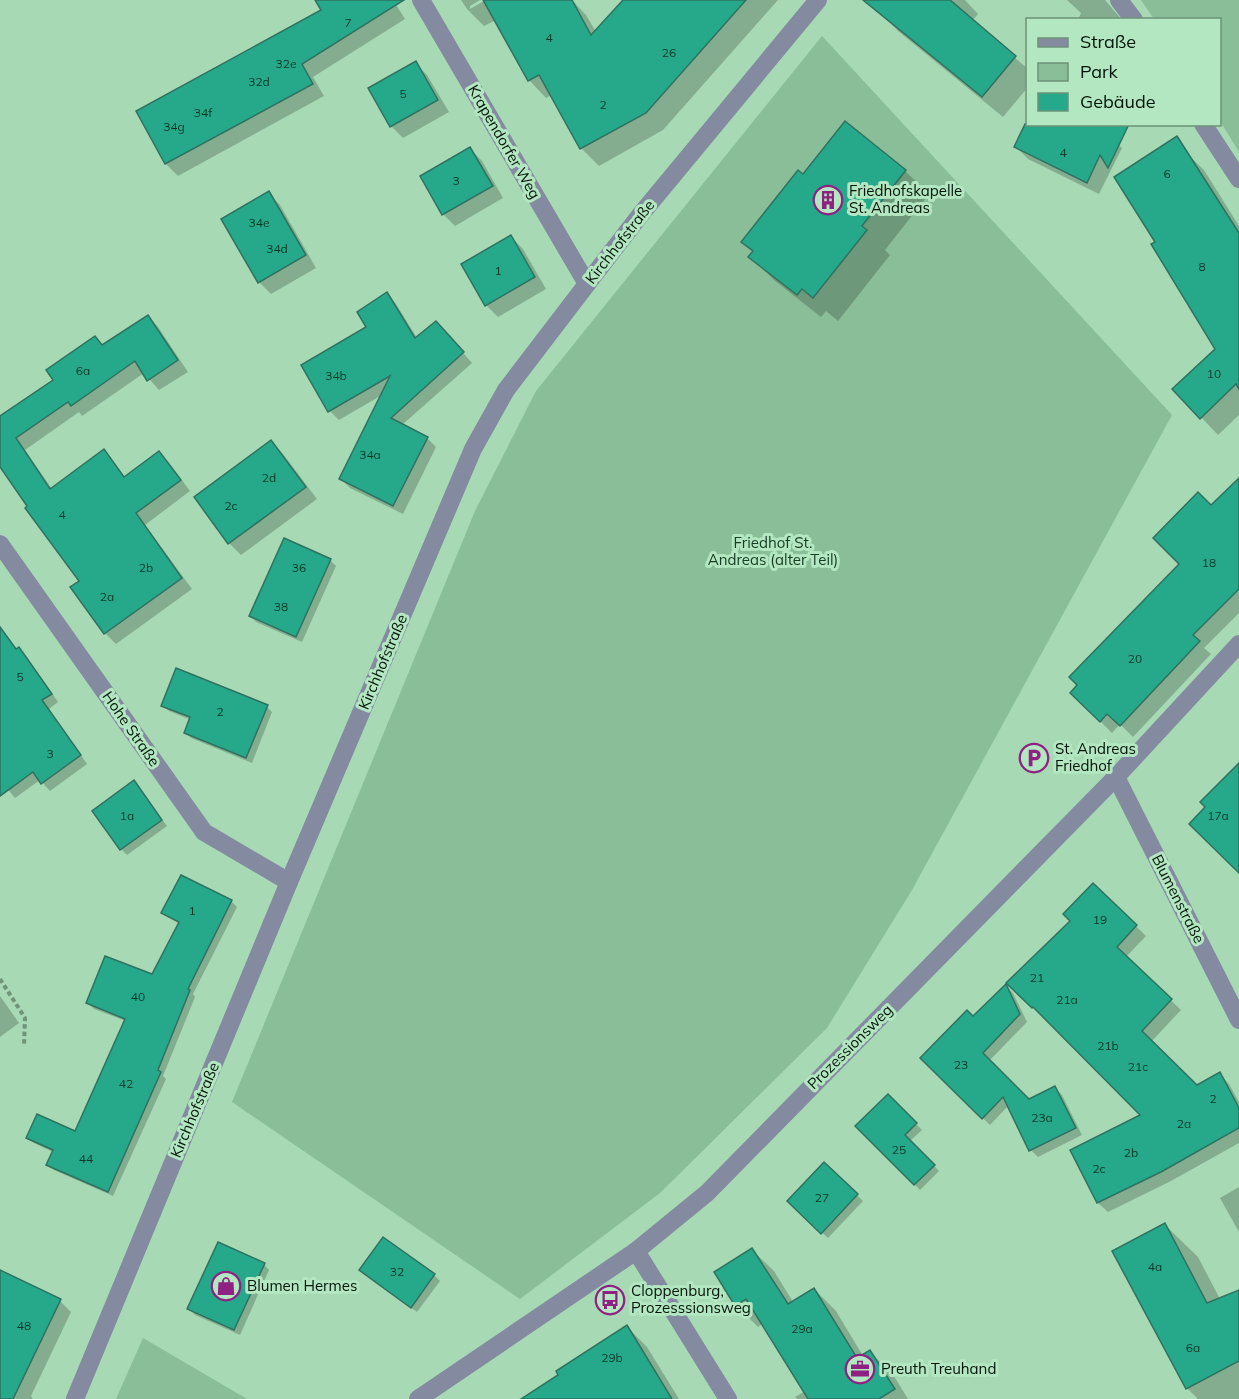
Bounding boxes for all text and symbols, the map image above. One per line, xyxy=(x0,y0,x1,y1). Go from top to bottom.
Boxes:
house number: 7 xyxy=(344,15,352,30)
legend xyxy=(1026,18,1221,126)
house number: 4 xyxy=(545,30,553,45)
text: Straße xyxy=(1080,30,1136,53)
house number: 26 xyxy=(662,45,676,60)
house number: 32e xyxy=(276,56,296,71)
text: Park xyxy=(1080,60,1119,83)
house number: 32d xyxy=(248,74,270,89)
street label: Krapendorfer Weg xyxy=(464,81,545,202)
house number: 5 xyxy=(399,86,407,101)
text: Gebäude xyxy=(1080,90,1156,113)
house number: 2 xyxy=(599,97,607,112)
house number: 34f xyxy=(194,105,213,120)
house number: 34g xyxy=(163,119,185,134)
house number: 4 xyxy=(1059,145,1067,160)
house number: 6 xyxy=(1163,166,1171,181)
house number: 3 xyxy=(452,173,460,188)
place label: Friedhofskapelle St. Andreas xyxy=(849,181,962,217)
building icon: Friedhofskapelle St. Andreas xyxy=(812,184,844,216)
street label: Kirchhofstraße xyxy=(581,196,658,288)
house number: 34e xyxy=(249,215,269,230)
house number: 34d xyxy=(266,241,288,256)
house number: 8 xyxy=(1198,259,1206,274)
house number: 1 xyxy=(494,263,502,278)
house number: 6a xyxy=(76,363,90,378)
house number: 10 xyxy=(1207,366,1221,381)
house number: 34b xyxy=(325,368,347,383)
house number: 34a xyxy=(359,447,381,462)
house number: 2d xyxy=(262,470,276,485)
house number: 2c xyxy=(224,498,238,513)
house number: 4 xyxy=(58,507,66,522)
park label: Friedhof St. Andreas (alter Teil) xyxy=(708,533,838,569)
house number: 18 xyxy=(1202,555,1216,570)
house number: 2b xyxy=(139,560,153,575)
house number: 36 xyxy=(292,560,306,575)
house number: 2a xyxy=(100,589,114,604)
house number: 38 xyxy=(274,599,288,614)
street label: Kirchhofstraße xyxy=(354,611,411,712)
house number: 20 xyxy=(1128,651,1142,666)
house number: 5 xyxy=(16,669,24,684)
street label: Hohe Straße xyxy=(99,687,164,770)
house number: 2 xyxy=(216,704,224,719)
place label: St. Andreas Friedhof xyxy=(1055,739,1136,775)
parking icon: St. Andreas Friedhof xyxy=(1018,742,1050,774)
house number: 3 xyxy=(46,746,54,761)
house number: 1a xyxy=(120,808,134,823)
house number: 17a xyxy=(1207,808,1229,823)
street label: Blumenstraße xyxy=(1148,851,1209,946)
house number: 1 xyxy=(188,903,196,918)
house number: 19 xyxy=(1093,912,1107,927)
house number: 21 xyxy=(1030,970,1044,985)
house number: 40 xyxy=(131,989,145,1004)
house number: 21a xyxy=(1056,992,1078,1007)
street label: Prozessionsweg xyxy=(803,1000,896,1093)
house number: 21b xyxy=(1097,1038,1119,1053)
house number: 23 xyxy=(954,1057,968,1072)
street label: Kirchhofstraße xyxy=(166,1059,223,1160)
house number: 21c xyxy=(1128,1059,1148,1074)
house number: 42 xyxy=(119,1076,133,1091)
house number: 2 xyxy=(1209,1091,1217,1106)
house number: 23a xyxy=(1031,1110,1053,1125)
house number: 2a xyxy=(1177,1116,1191,1131)
house number: 25 xyxy=(892,1142,906,1157)
house number: 2b xyxy=(1124,1145,1138,1160)
house number: 44 xyxy=(79,1151,93,1166)
house number: 2c xyxy=(1092,1161,1106,1176)
house number: 27 xyxy=(815,1190,829,1205)
house number: 4a xyxy=(1148,1259,1162,1274)
house number: 32 xyxy=(390,1264,404,1279)
shop icon: Blumen Hermes xyxy=(210,1270,242,1302)
place label: Blumen Hermes xyxy=(247,1276,357,1295)
place label: Cloppenburg, Prozesssionsweg xyxy=(631,1281,751,1317)
bus stop icon: Cloppenburg, Prozesssionsweg xyxy=(594,1284,626,1316)
house number: 48 xyxy=(17,1318,31,1333)
house number: 29a xyxy=(791,1321,813,1336)
house number: 6a xyxy=(1186,1340,1200,1355)
house number: 29b xyxy=(601,1350,623,1365)
office icon: Preuth Treuhand xyxy=(844,1353,876,1385)
place label: Preuth Treuhand xyxy=(881,1359,996,1378)

